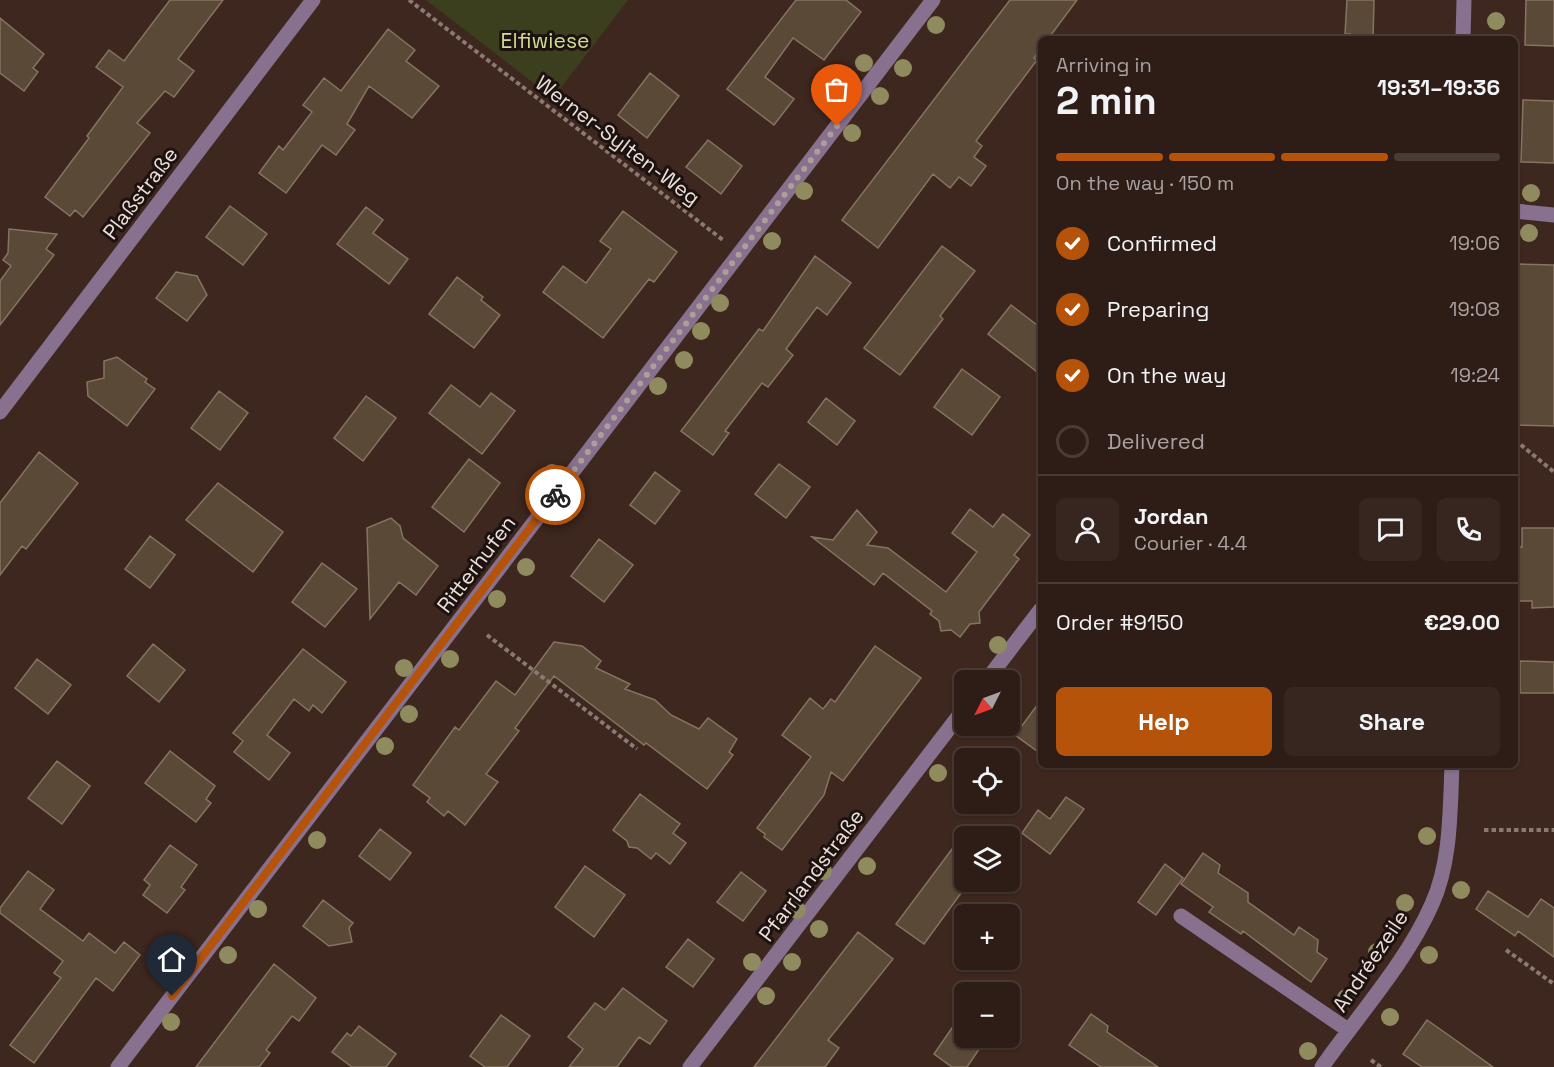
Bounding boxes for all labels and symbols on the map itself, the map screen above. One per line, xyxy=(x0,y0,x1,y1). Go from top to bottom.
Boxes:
park label: Elfiwiese xyxy=(501,27,589,54)
pin xyxy=(811,64,862,126)
street label: Werner-Sylten-Weg xyxy=(530,69,706,211)
street label: Plaßstraße xyxy=(96,141,184,245)
courier xyxy=(525,465,585,525)
street label: Ritterhufen xyxy=(431,510,521,618)
north arrow xyxy=(954,670,1020,736)
street label: Pfarrlandstraße xyxy=(752,803,870,947)
street label: Andréezeile xyxy=(1326,905,1414,1017)
pin xyxy=(146,934,197,996)

